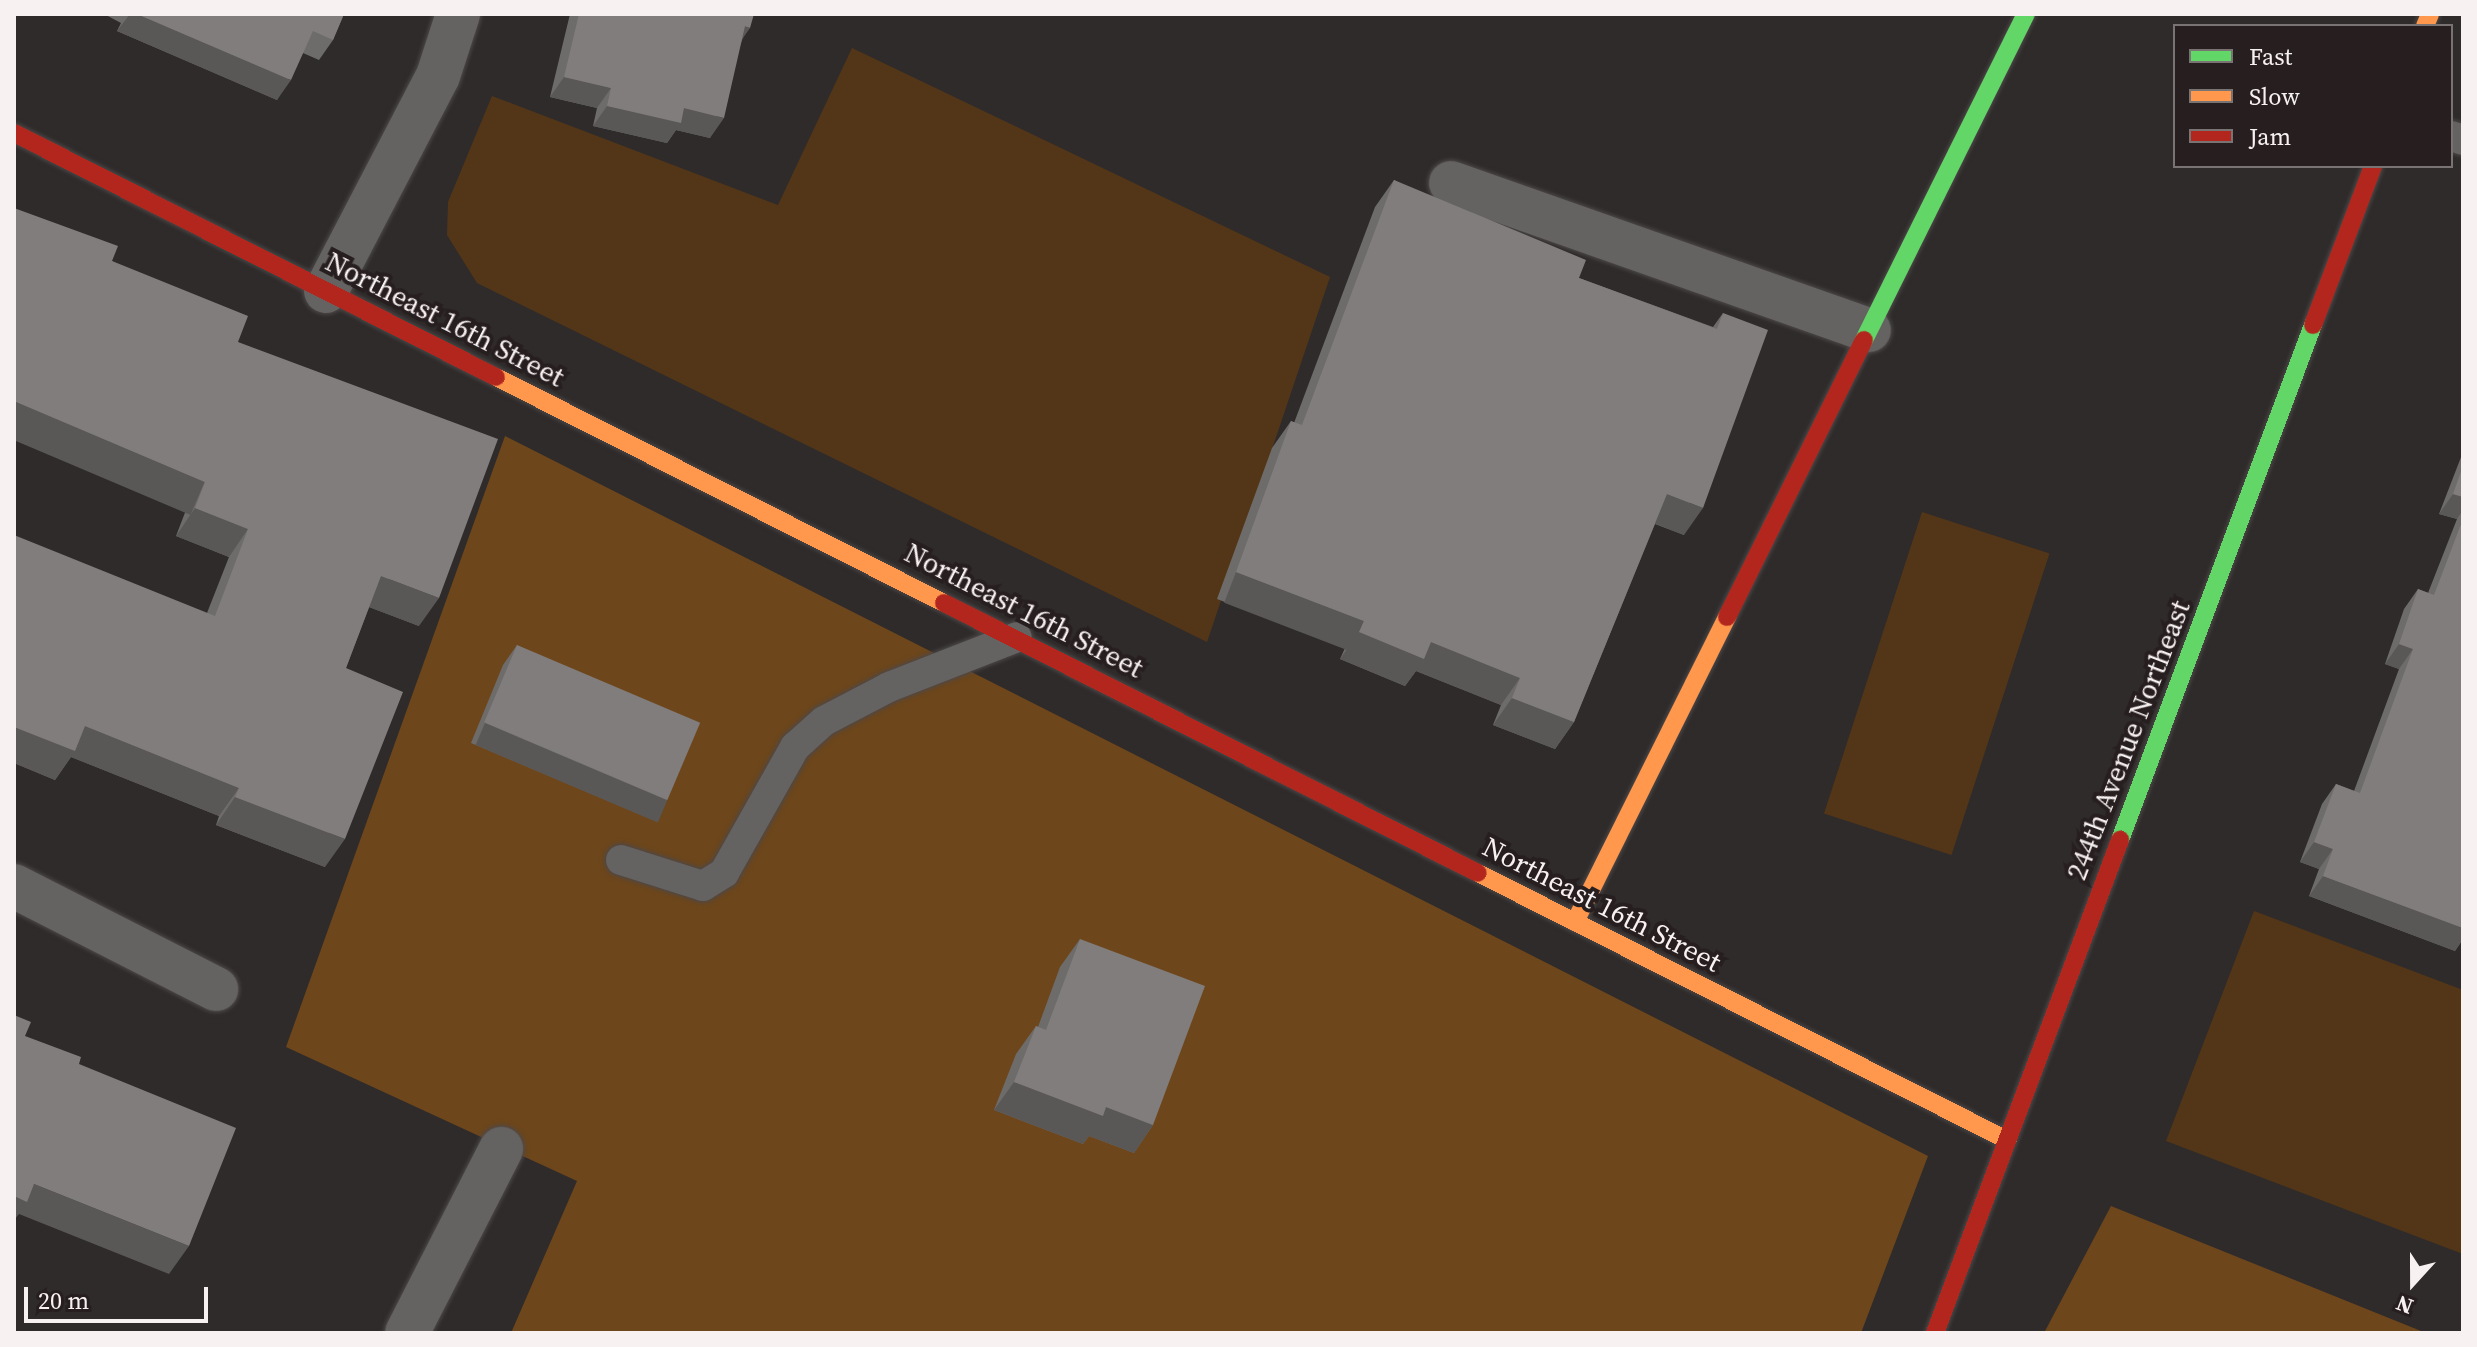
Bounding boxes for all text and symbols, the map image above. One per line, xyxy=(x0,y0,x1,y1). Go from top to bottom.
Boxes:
legend xyxy=(2173,24,2453,168)
text: Fast xyxy=(2249,40,2292,73)
text: Slow xyxy=(2249,80,2300,113)
text: Jam xyxy=(2249,120,2291,153)
street label: Northeast 16th Street xyxy=(320,244,570,394)
street label: Northeast 16th Street xyxy=(899,535,1149,685)
street label: 244th Avenue Northeast xyxy=(2059,596,2197,884)
street label: Northeast 16th Street xyxy=(1477,829,1727,979)
north arrow xyxy=(2373,1243,2453,1323)
scale bar xyxy=(28,1271,212,1321)
text: 20 m xyxy=(38,1284,89,1317)
text: N xyxy=(2392,1289,2417,1322)

